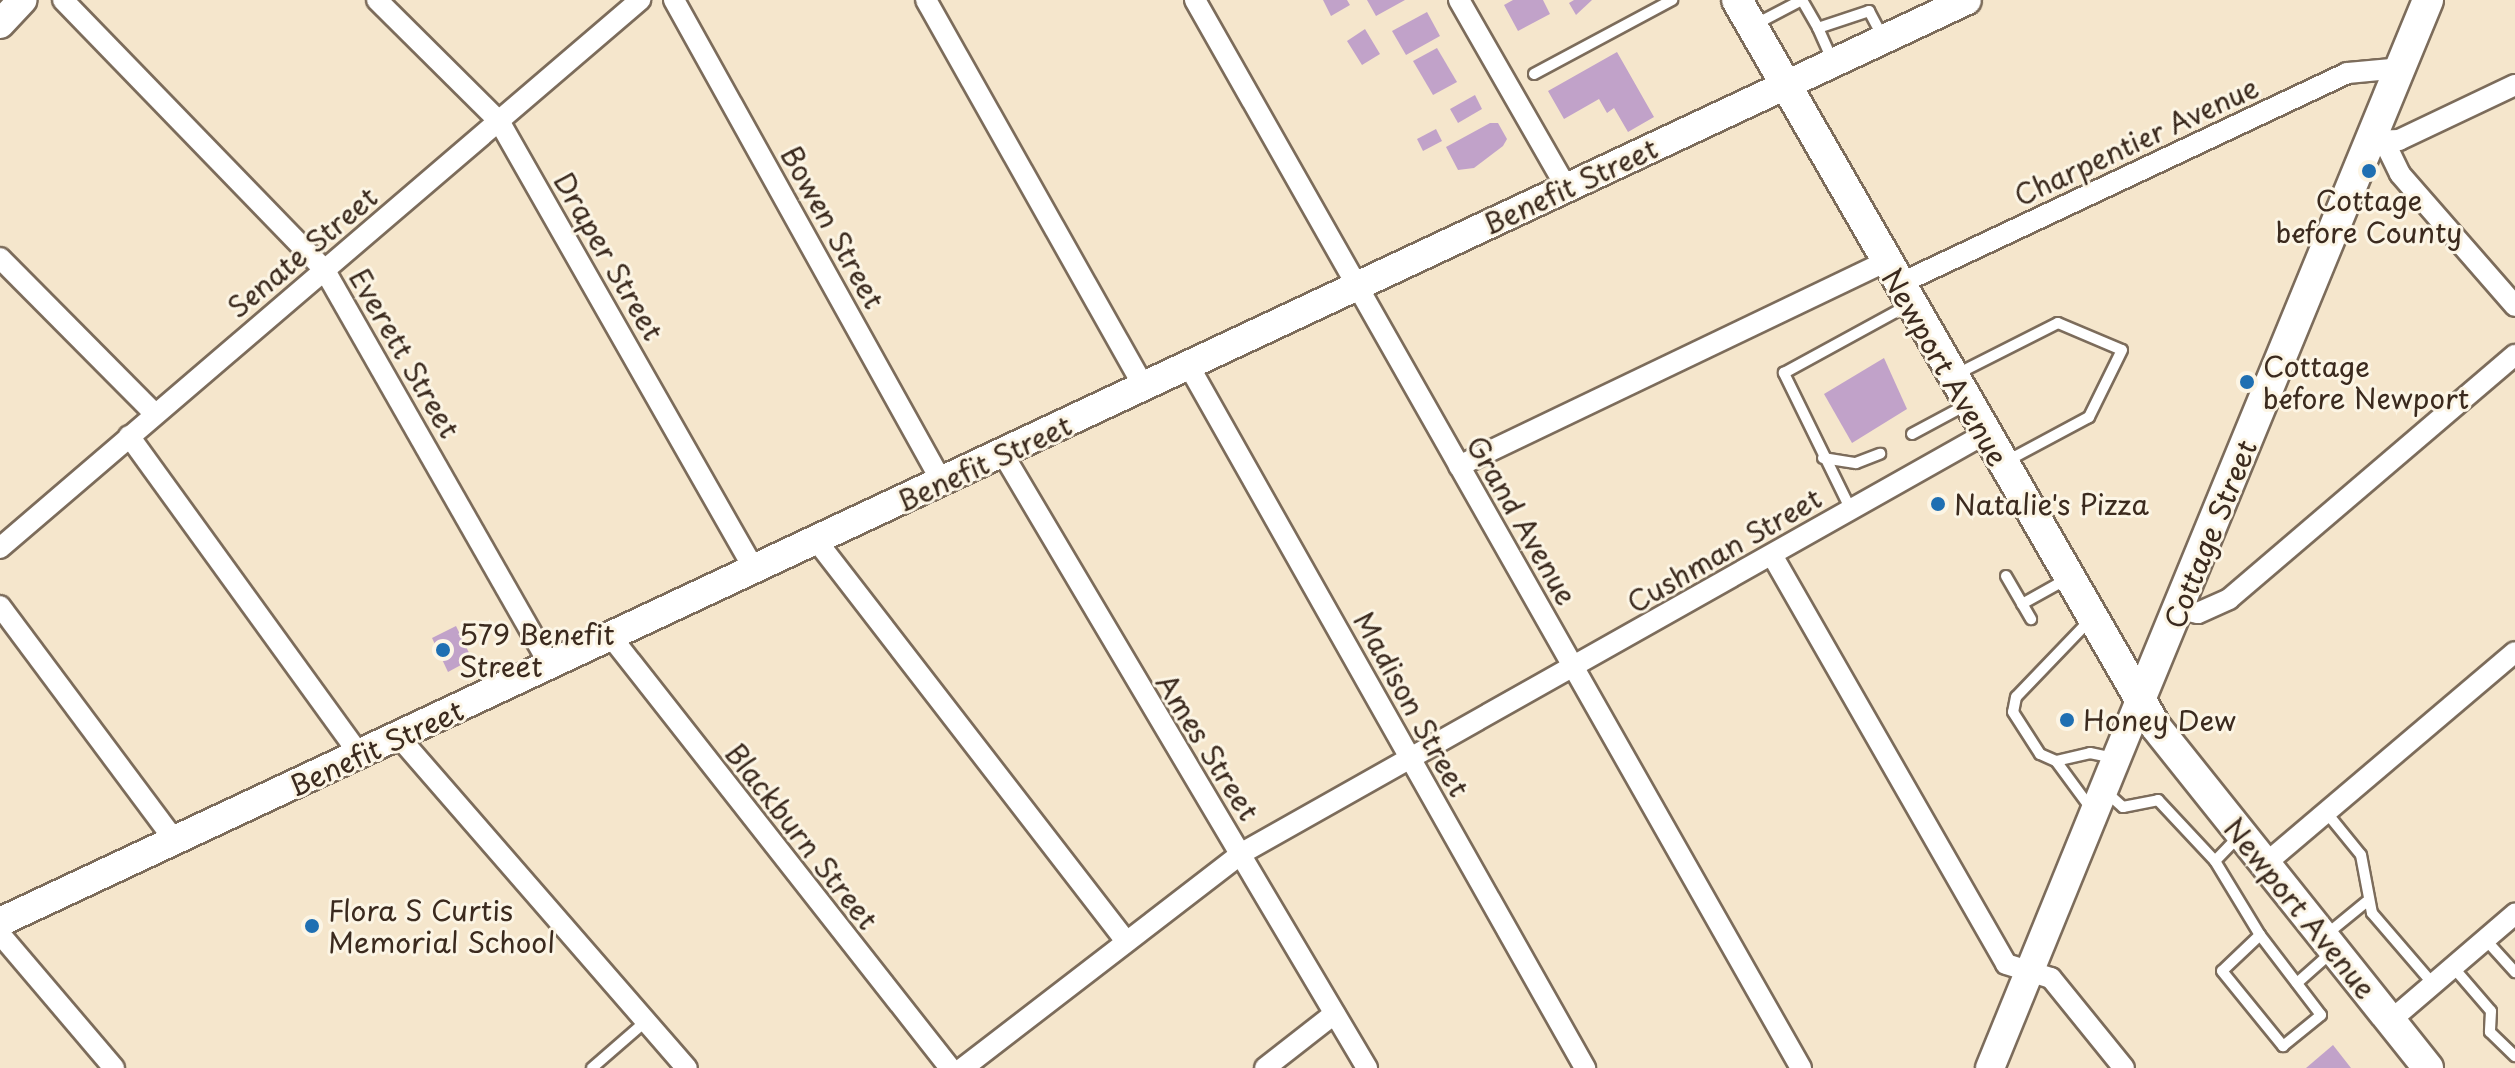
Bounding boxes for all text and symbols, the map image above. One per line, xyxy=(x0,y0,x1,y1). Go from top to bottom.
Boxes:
street label: Charpentier Avenue xyxy=(2008,69,2264,213)
street label: Benefit Street xyxy=(1476,130,1664,242)
street label: Bowen Street xyxy=(775,140,891,314)
marker: Cottage before County xyxy=(2360,162,2378,180)
street label: Draper Street xyxy=(547,166,671,346)
street label: Senate Street xyxy=(220,180,384,324)
place label: Cottage before County xyxy=(2275,183,2463,249)
street label: Everett Street xyxy=(343,262,467,444)
street label: Newport Avenue xyxy=(1875,263,2015,471)
place label: Cottage before Newport xyxy=(2263,349,2471,415)
marker: Cottage before Newport xyxy=(2238,373,2256,391)
street label: Benefit Street xyxy=(890,407,1078,519)
street label: Grand Avenue xyxy=(1460,429,1584,611)
street label: Cottage Street xyxy=(2157,435,2263,633)
street label: Cushman Street xyxy=(1620,481,1828,619)
place label: Natalie's Pizza xyxy=(1954,487,2148,521)
marker: Natalie's Pizza xyxy=(1929,495,1947,513)
street label: Madison Street xyxy=(1348,606,1476,802)
place label: 579 Benefit Street xyxy=(459,617,617,683)
marker: 579 Benefit Street xyxy=(434,641,452,659)
street label: Ames Street xyxy=(1149,667,1267,827)
street label: Benefit Street xyxy=(282,692,470,804)
place label: Honey Dew xyxy=(2083,703,2237,737)
marker: Honey Dew xyxy=(2058,711,2076,729)
street label: Blackburn Street xyxy=(719,736,885,936)
street label: Newport Avenue xyxy=(2217,811,2383,1005)
place label: Flora S Curtis Memorial School xyxy=(328,893,555,959)
marker: Flora S Curtis Memorial School xyxy=(303,917,321,935)

